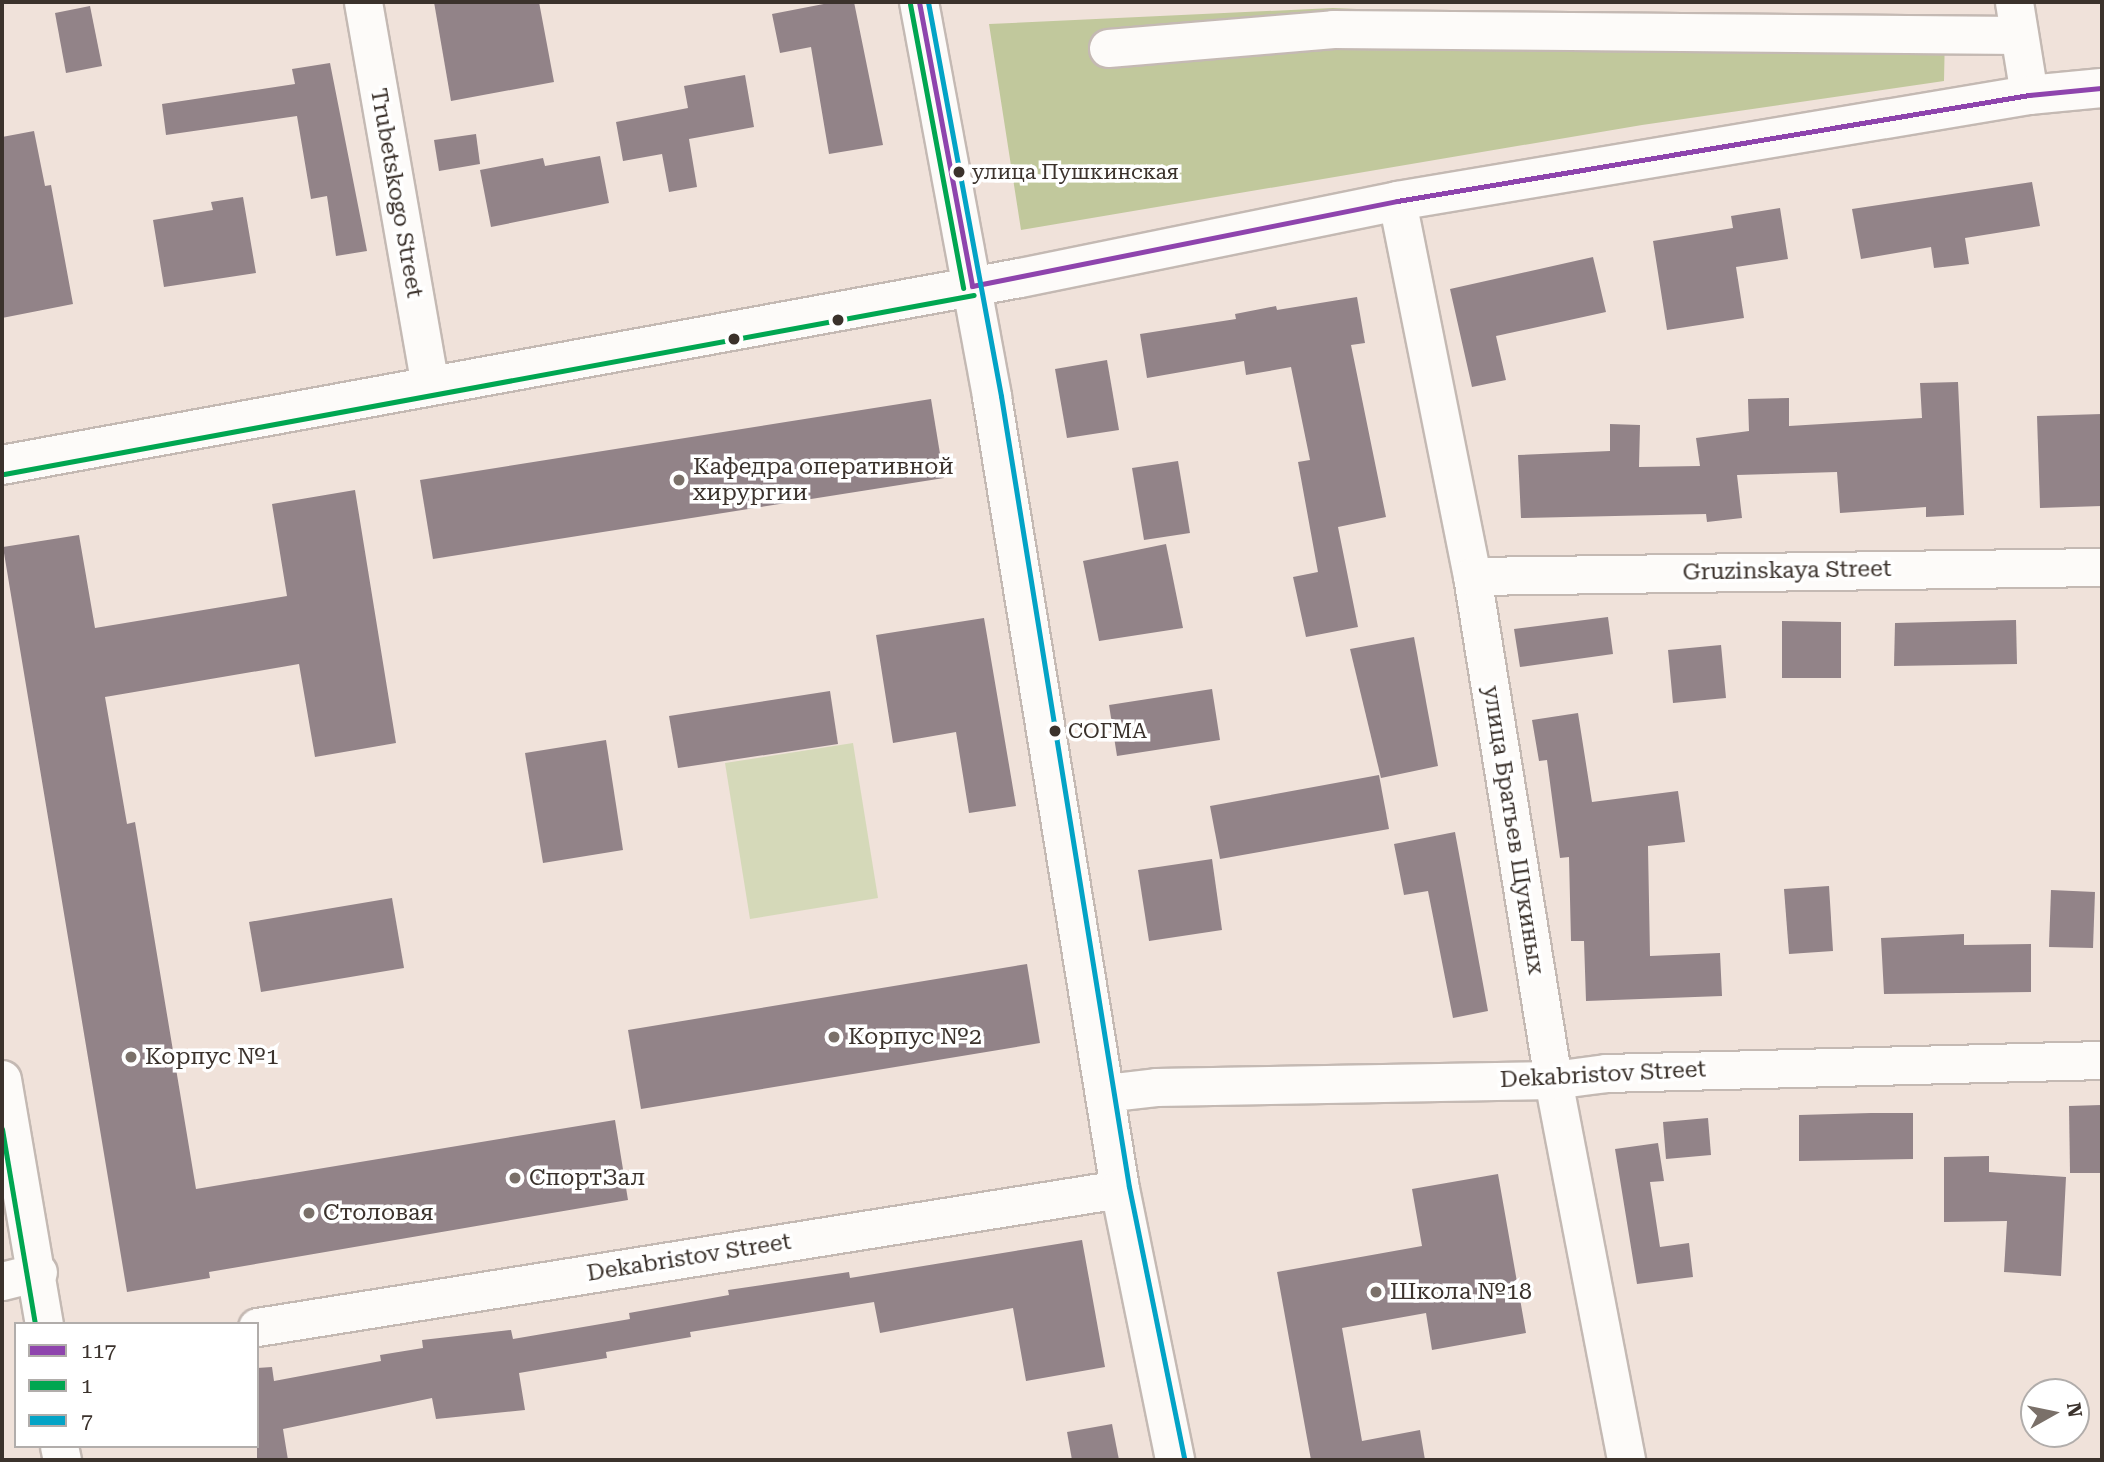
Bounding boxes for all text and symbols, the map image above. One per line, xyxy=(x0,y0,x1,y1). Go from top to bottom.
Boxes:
street label: Trubetskogo Street xyxy=(364,86,428,300)
place label: улица Пушкинская xyxy=(972,159,1179,185)
marker: улица Пушкинская xyxy=(952,165,966,179)
unlabelled marker xyxy=(831,313,845,327)
unlabelled marker xyxy=(727,332,741,346)
place label: Кафедра оперативной хирургии xyxy=(693,453,954,507)
marker: Кафедра оперативной хирургии xyxy=(671,472,687,488)
street label: Gruzinskaya Street xyxy=(1682,555,1892,587)
street label: улица Братьев Щукиных xyxy=(1477,684,1549,976)
place label: СОГМА xyxy=(1068,718,1147,744)
marker: СОГМА xyxy=(1048,724,1062,738)
place label: Корпус №2 xyxy=(848,1023,982,1051)
marker: Корпус №2 xyxy=(826,1029,842,1045)
place label: Корпус №1 xyxy=(145,1043,279,1071)
marker: Корпус №1 xyxy=(123,1049,139,1065)
street label: Dekabristov Street xyxy=(1499,1056,1707,1094)
place label: СпортЗал xyxy=(529,1164,645,1192)
marker: СпортЗал xyxy=(507,1170,523,1186)
place label: Столовая xyxy=(323,1199,434,1227)
marker: Столовая xyxy=(301,1205,317,1221)
street label: Dekabristov Street xyxy=(585,1228,793,1288)
place label: Школа №18 xyxy=(1390,1278,1532,1306)
marker: Школа №18 xyxy=(1368,1284,1384,1300)
legend xyxy=(14,1322,259,1448)
text: 117 xyxy=(81,1339,116,1363)
text: 1 xyxy=(81,1374,93,1398)
north arrow xyxy=(2020,1378,2090,1448)
text: N xyxy=(2062,1401,2087,1419)
text: 7 xyxy=(81,1409,93,1433)

